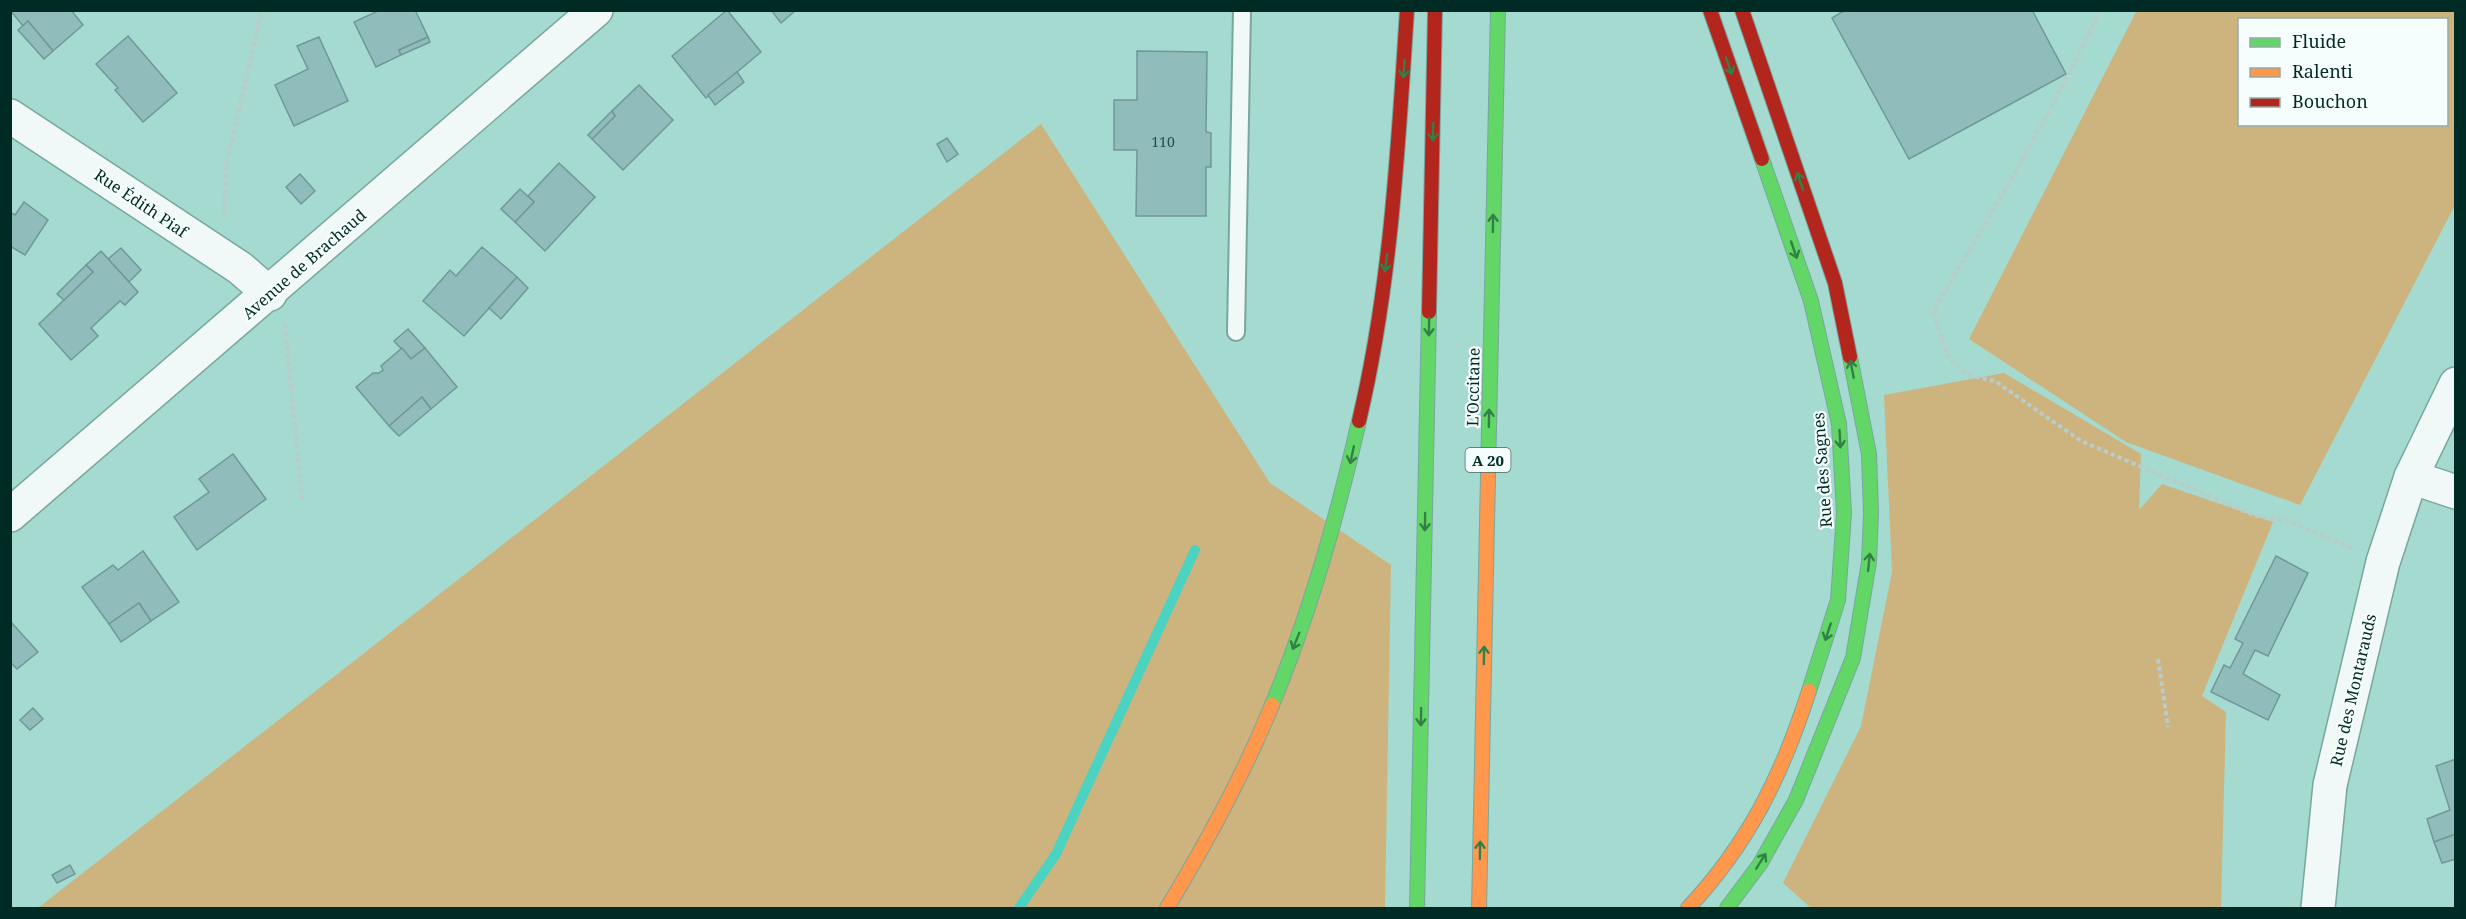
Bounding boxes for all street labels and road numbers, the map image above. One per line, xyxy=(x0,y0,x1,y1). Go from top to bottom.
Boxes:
street label: Rue Édith Piaf xyxy=(90,164,194,243)
street label: Avenue de Brachaud xyxy=(237,204,371,324)
street label: L'Occitane xyxy=(1461,347,1485,427)
street label: Rue des Sagnes xyxy=(1807,412,1837,528)
road number: A 20 xyxy=(1466,448,1510,472)
street label: Rue des Montarauds xyxy=(2325,612,2381,768)

